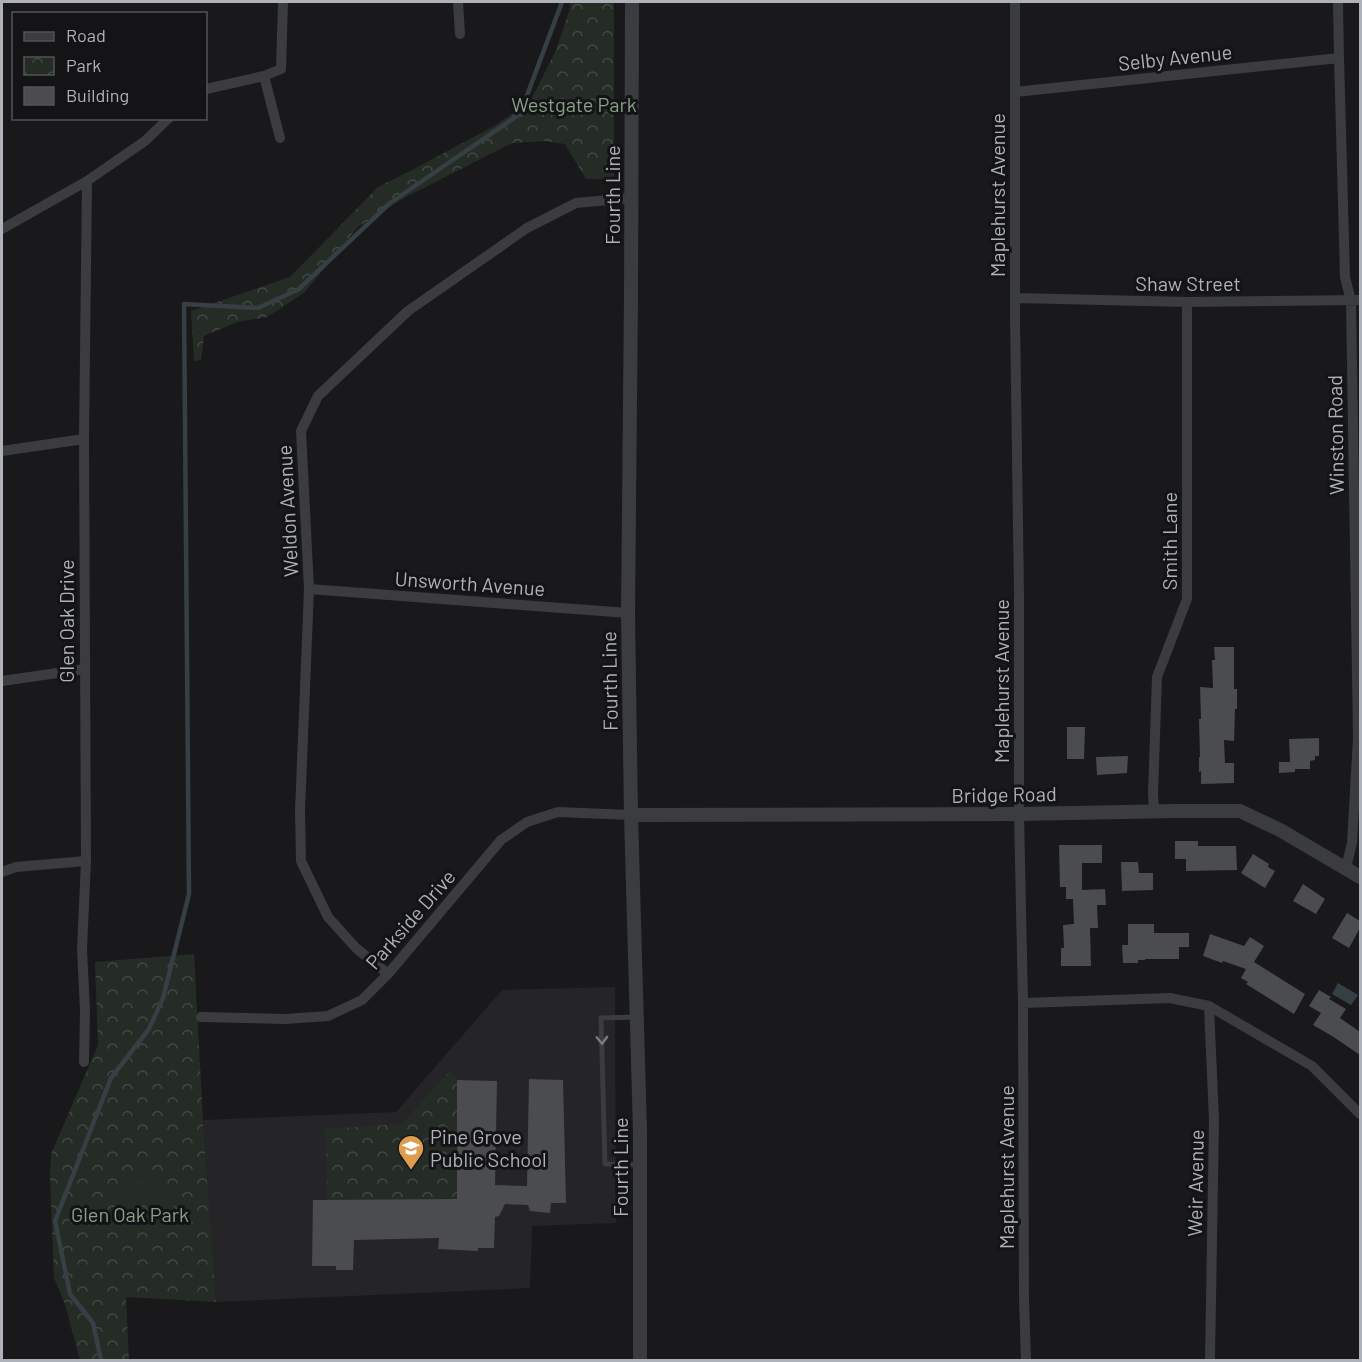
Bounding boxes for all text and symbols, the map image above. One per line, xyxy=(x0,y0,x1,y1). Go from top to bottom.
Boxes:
legend xyxy=(12,12,207,120)
text: Road xyxy=(66,24,106,46)
street label: Selby Avenue xyxy=(1117,39,1233,75)
text: Park xyxy=(66,54,101,76)
text: Building xyxy=(66,84,129,106)
park label: Westgate Park xyxy=(511,92,637,116)
street label: Maplehurst Avenue xyxy=(985,113,1009,277)
street label: Fourth Line xyxy=(600,145,624,245)
street label: Shaw Street xyxy=(1135,271,1241,295)
street label: Winston Road xyxy=(1322,375,1348,495)
street label: Weldon Avenue xyxy=(272,444,302,578)
street label: Smith Lane xyxy=(1157,492,1181,590)
street label: Glen Oak Drive xyxy=(54,559,78,683)
street label: Unsworth Avenue xyxy=(394,566,546,600)
street label: Maplehurst Avenue xyxy=(989,599,1013,763)
street label: Fourth Line xyxy=(596,631,622,731)
street label: Bridge Road xyxy=(951,781,1057,807)
street label: Parkside Drive xyxy=(360,864,460,974)
one-way arrow xyxy=(595,1036,608,1045)
street label: Maplehurst Avenue xyxy=(994,1085,1018,1249)
street label: Fourth Line xyxy=(608,1117,632,1217)
place label: Pine Grove Public School xyxy=(430,1124,547,1171)
street label: Weir Avenue xyxy=(1182,1129,1208,1237)
school or university icon: Pine Grove Public School xyxy=(396,1133,426,1171)
park label: Glen Oak Park xyxy=(71,1202,189,1226)

